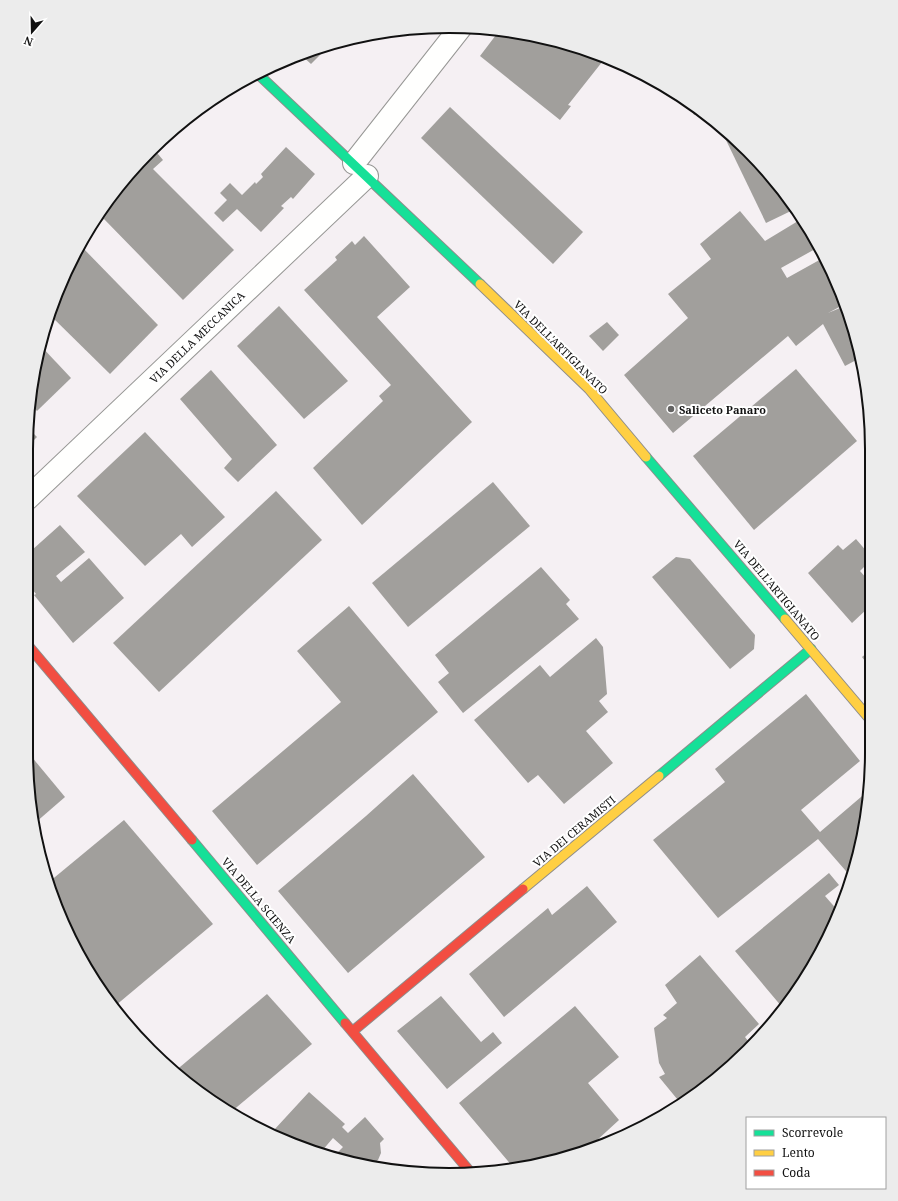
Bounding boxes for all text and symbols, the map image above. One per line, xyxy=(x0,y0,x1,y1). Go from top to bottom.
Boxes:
north arrow xyxy=(12,12,52,52)
text: N xyxy=(21,33,35,50)
street label: VIA DELLA MECCANICA xyxy=(146,287,248,386)
street label: VIA DELL'ARTIGIANATO xyxy=(511,297,611,397)
place label: Saliceto Panaro xyxy=(679,402,766,417)
marker: Saliceto Panaro xyxy=(666,404,676,414)
street label: VIA DELL'ARTIGIANATO xyxy=(730,537,824,643)
street label: VIA DEI CERAMISTI xyxy=(530,792,618,870)
street label: VIA DELLA SCIENZA xyxy=(219,854,299,946)
legend xyxy=(746,1117,886,1189)
text: Scorrevole xyxy=(782,1124,843,1141)
text: Lento xyxy=(782,1144,815,1161)
text: Coda xyxy=(782,1164,811,1181)

